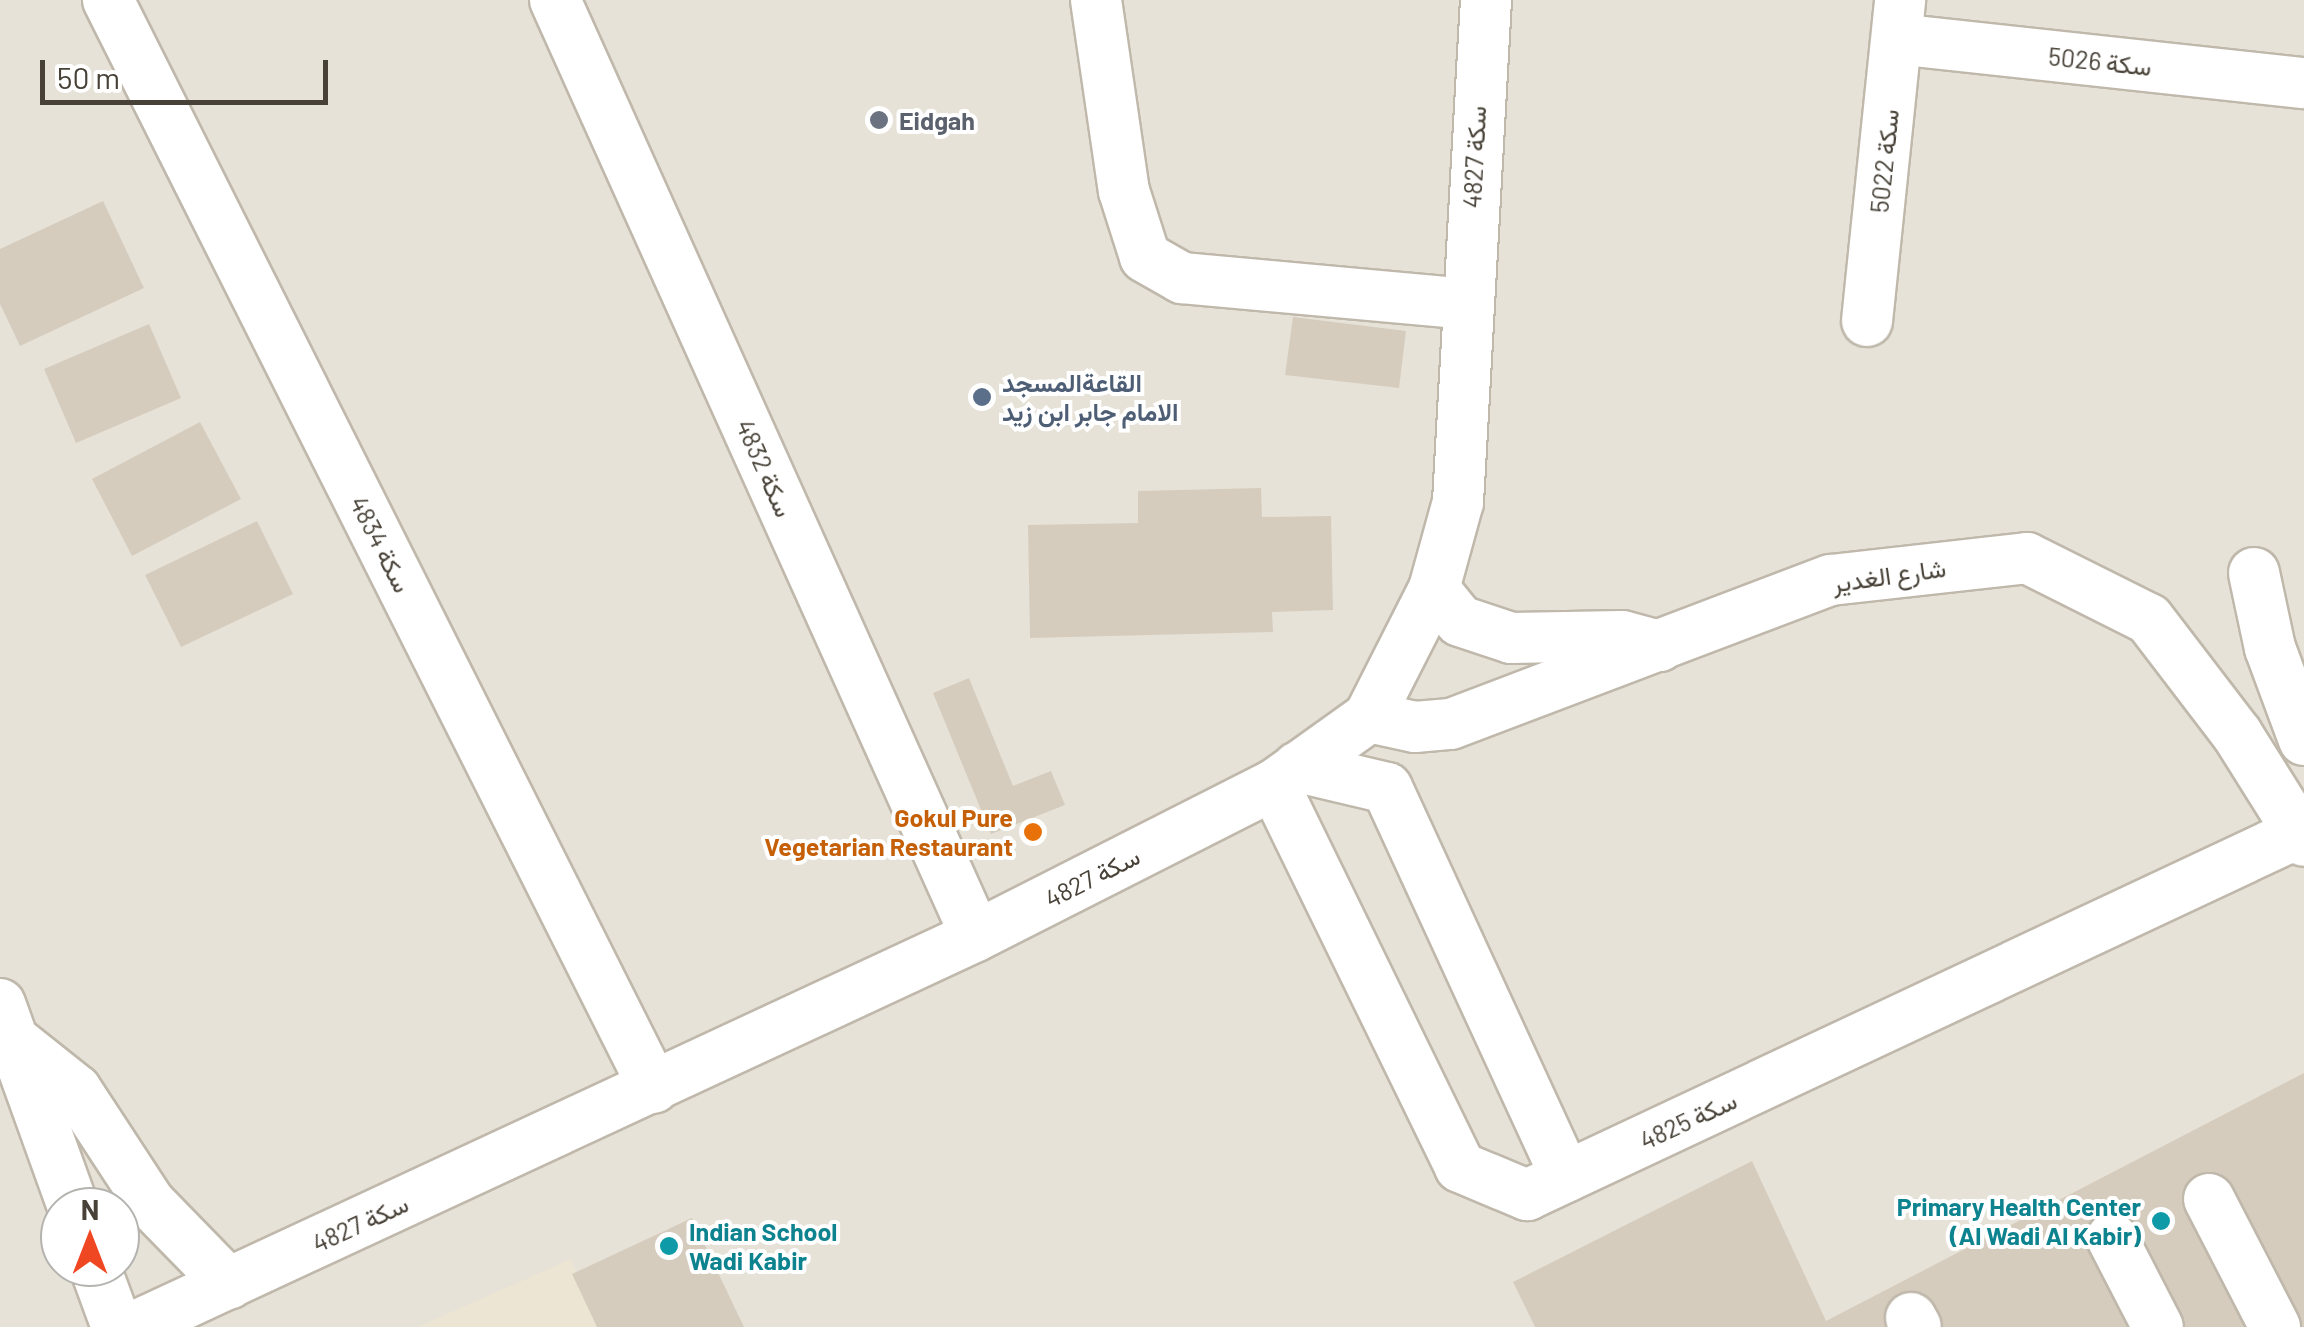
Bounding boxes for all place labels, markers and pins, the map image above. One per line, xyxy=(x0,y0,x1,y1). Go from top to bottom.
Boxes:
place label: Eidgah xyxy=(899,105,975,135)
marker: Eidgah xyxy=(868,109,890,131)
place label: القاعةالمسجد الامام جابر ابن زيد xyxy=(1002,368,1178,427)
marker: القاعةالمسجد الامام جابر ابن زيد xyxy=(971,386,993,408)
place label: Gokul Pure Vegetarian Restaurant xyxy=(764,803,1013,862)
marker: Gokul Pure Vegetarian Restaurant xyxy=(1022,821,1044,843)
place label: Primary Health Center (Al Wadi Al Kabir) xyxy=(1897,1192,2141,1251)
marker: Primary Health Center (Al Wadi Al Kabir) xyxy=(2150,1210,2172,1232)
place label: Indian School Wadi Kabir xyxy=(689,1217,837,1276)
marker: Indian School Wadi Kabir xyxy=(658,1235,680,1257)

